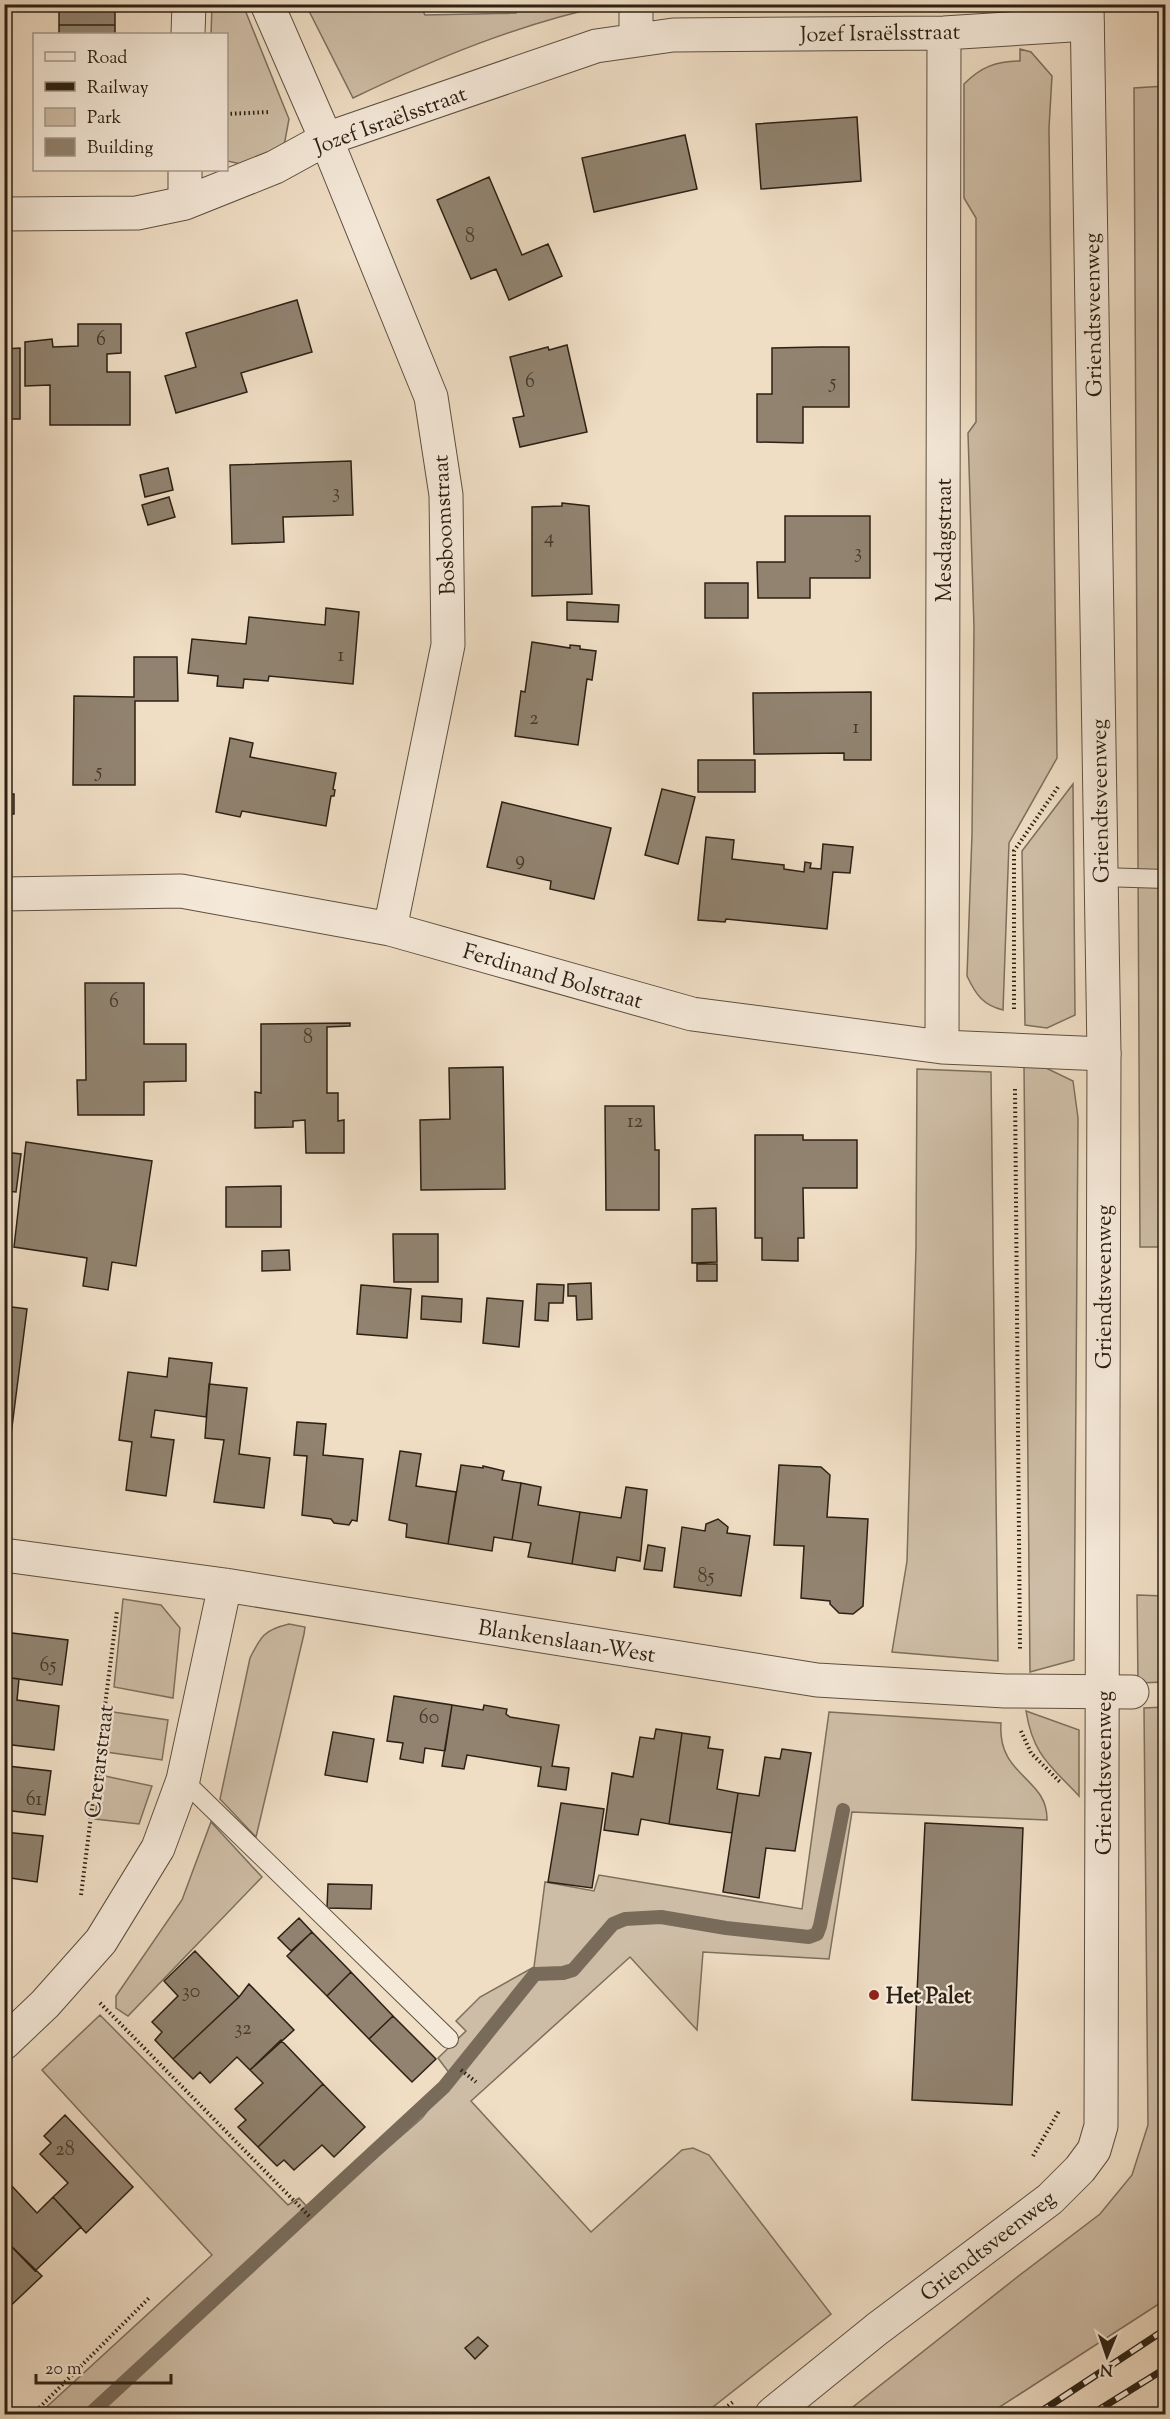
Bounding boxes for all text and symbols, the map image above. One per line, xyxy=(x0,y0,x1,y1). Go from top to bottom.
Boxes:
street label: Jozef Israëlsstraat xyxy=(799,18,961,52)
legend xyxy=(33,33,228,171)
text: Road xyxy=(87,46,127,72)
text: Railway xyxy=(87,76,149,102)
street label: Jozef Israëlsstraat xyxy=(309,79,472,165)
text: Park xyxy=(87,106,122,132)
text: Building xyxy=(87,136,153,162)
house number: 8 xyxy=(465,223,475,252)
street label: Griendtsveenweg xyxy=(1078,232,1112,397)
house number: 6 xyxy=(96,326,106,355)
house number: 6 xyxy=(525,368,535,397)
house number: 5 xyxy=(829,369,837,398)
street label: Bosboomstraat xyxy=(426,453,466,596)
street label: Mesdagstraat xyxy=(930,478,962,602)
house number: 3 xyxy=(332,479,340,508)
house number: 4 xyxy=(544,524,554,553)
house number: 3 xyxy=(854,539,862,568)
house number: 1 xyxy=(338,642,345,671)
house number: 2 xyxy=(529,705,539,734)
house number: 1 xyxy=(853,714,860,743)
street label: Griendtsveenweg xyxy=(1085,718,1119,883)
house number: 5 xyxy=(95,758,103,787)
house number: 9 xyxy=(515,846,525,875)
street label: Ferdinand Bolstraat xyxy=(458,937,646,1019)
house number: 6 xyxy=(109,988,119,1017)
house number: 8 xyxy=(303,1024,313,1053)
house number: 12 xyxy=(627,1108,643,1137)
street label: Griendtsveenweg xyxy=(1090,1205,1122,1369)
house number: 85 xyxy=(698,1563,715,1592)
street label: Blankenslaan-West xyxy=(475,1613,658,1673)
house number: 65 xyxy=(40,1652,57,1681)
street label: Griendtsveenweg xyxy=(1090,1691,1122,1855)
street label: Crerarstraat xyxy=(78,1702,124,1820)
house number: 60 xyxy=(419,1704,439,1733)
house number: 61 xyxy=(26,1786,42,1815)
house number: 30 xyxy=(182,1978,200,2007)
place label: Het Palet xyxy=(886,1982,972,2014)
marker: Het Palet xyxy=(867,1988,881,2002)
house number: 32 xyxy=(234,2015,252,2044)
house number: 28 xyxy=(55,2136,75,2165)
street label: Griendtsveenweg xyxy=(914,2184,1064,2311)
north arrow xyxy=(1077,2326,1137,2386)
scale bar xyxy=(36,2347,171,2385)
text: 20 m xyxy=(45,2357,82,2383)
text: N xyxy=(1100,2357,1113,2380)

